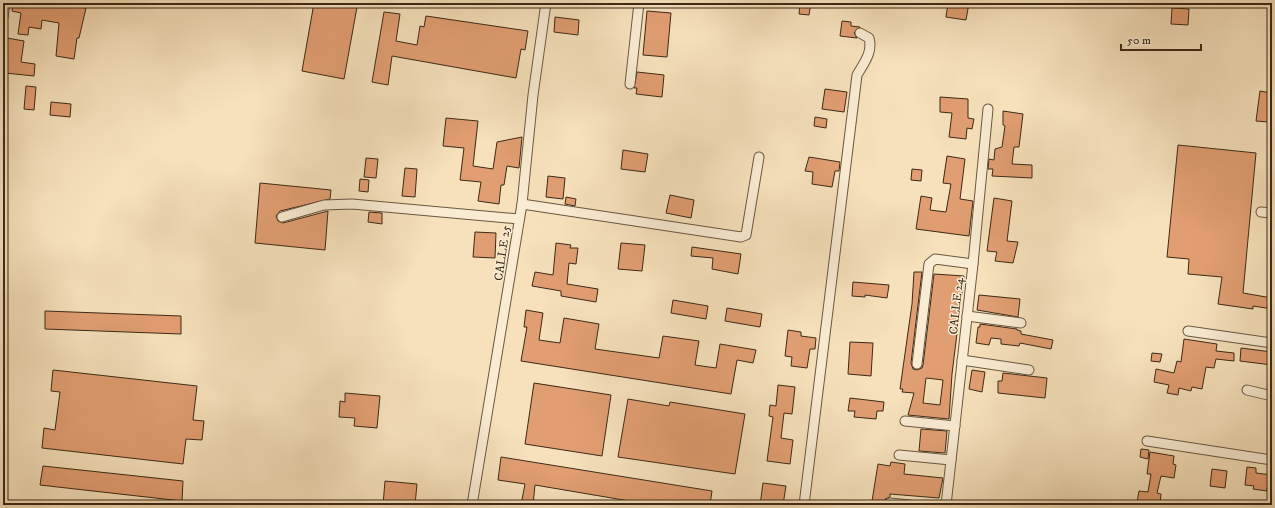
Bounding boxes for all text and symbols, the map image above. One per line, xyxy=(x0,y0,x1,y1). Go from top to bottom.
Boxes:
scale bar xyxy=(1121,26,1201,52)
text: 50 m xyxy=(1127,33,1151,48)
street label: CALLE 25 xyxy=(491,224,514,282)
street label: CALLE 24 xyxy=(946,276,967,335)

